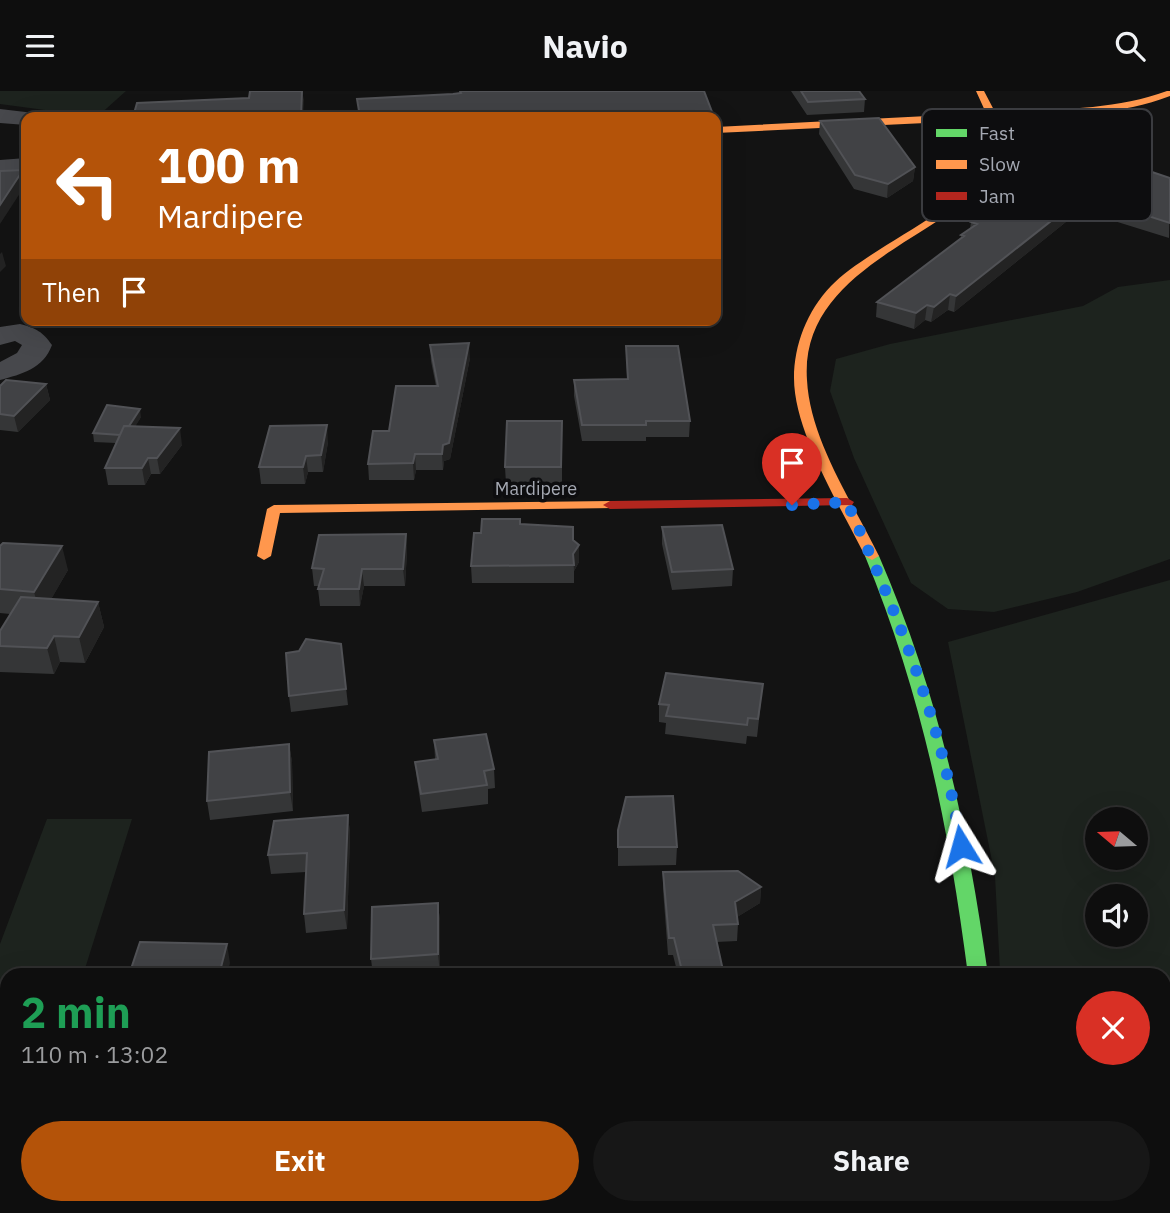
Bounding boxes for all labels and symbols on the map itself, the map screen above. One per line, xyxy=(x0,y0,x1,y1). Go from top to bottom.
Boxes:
legend xyxy=(922,109,1152,221)
text: Fast xyxy=(979,121,1015,145)
text: Slow xyxy=(979,152,1020,176)
text: Jam xyxy=(979,184,1015,208)
pin xyxy=(762,433,822,505)
street label: Mardipere xyxy=(495,477,577,500)
north arrow xyxy=(1085,807,1148,870)
position arrow xyxy=(924,809,998,883)

